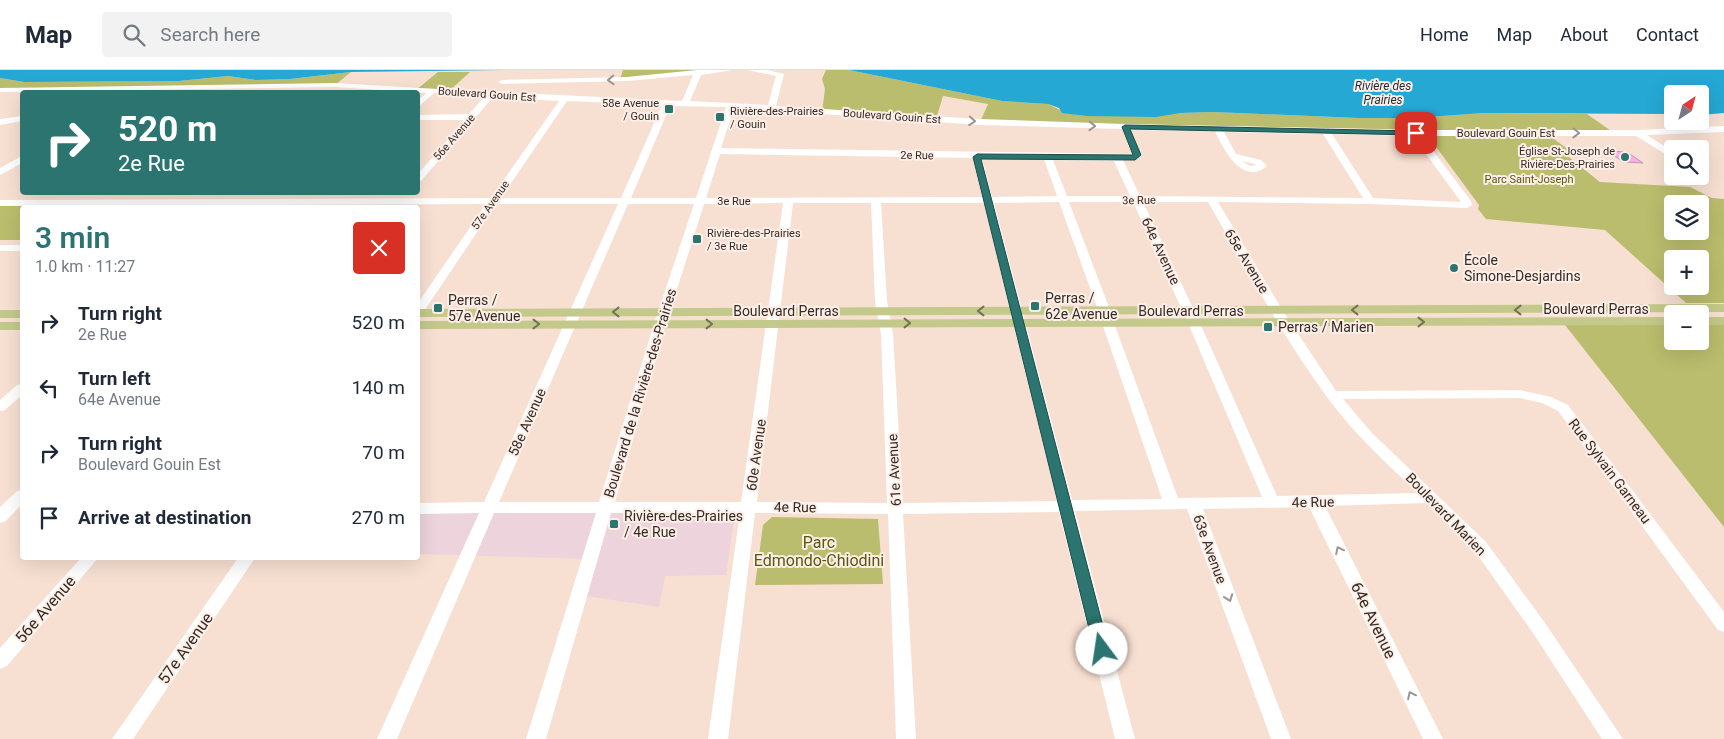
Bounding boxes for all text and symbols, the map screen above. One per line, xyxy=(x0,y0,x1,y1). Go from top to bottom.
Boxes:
search box xyxy=(102,12,452,57)
text: Map xyxy=(25,21,72,49)
icon: search xyxy=(120,21,148,49)
text: Search here xyxy=(160,23,260,46)
text: Home xyxy=(1420,24,1469,45)
text: Map xyxy=(1497,24,1532,45)
text: About xyxy=(1560,24,1608,45)
text: Contact xyxy=(1636,24,1699,45)
one-way arrow xyxy=(606,74,614,85)
water label: Rivière des Prairies xyxy=(1355,79,1411,107)
street label: Boulevard Gouin Est xyxy=(437,85,537,104)
north arrow xyxy=(1664,85,1709,130)
map controls xyxy=(1664,85,1709,350)
place label: 58e Avenue / Gouin xyxy=(602,97,659,123)
marker: 58e Avenue / Gouin xyxy=(663,103,675,115)
place label: Rivière-des-Prairies / Gouin xyxy=(730,105,824,131)
street label: Boulevard Gouin Est xyxy=(842,107,942,126)
text: 520 m xyxy=(118,109,217,150)
icon: right xyxy=(35,110,100,175)
street label: 56e Avenue xyxy=(431,111,478,163)
marker: Rivière-des-Prairies / Gouin xyxy=(714,111,726,123)
pin xyxy=(1395,112,1437,154)
one-way arrow xyxy=(968,116,976,127)
icon: arrive xyxy=(1402,119,1430,147)
one-way arrow xyxy=(1088,121,1096,131)
street label: Boulevard Gouin Est xyxy=(1457,127,1556,140)
one-way arrow xyxy=(1573,128,1581,138)
button: search xyxy=(1664,140,1709,185)
place label: Église St-Joseph de Rivière-Des-Prairies xyxy=(1519,145,1615,171)
street label: 2e Rue xyxy=(900,149,934,162)
text: 2e Rue xyxy=(118,151,185,176)
marker: Église St-Joseph de Rivière-Des-Prairies xyxy=(1619,151,1631,163)
park label: Parc Saint-Joseph xyxy=(1485,173,1573,186)
street label: 57e Avenue xyxy=(469,178,512,232)
street label: 3e Rue xyxy=(1122,194,1156,207)
street label: 3e Rue xyxy=(717,195,751,208)
button: layers xyxy=(1664,195,1709,240)
street label: 64e Avenue xyxy=(1138,215,1184,287)
text: 3 min xyxy=(35,220,110,255)
button: close xyxy=(353,222,405,274)
street label: 65e Avenue xyxy=(1221,226,1273,296)
place label: Rivière-des-Prairies / 3e Rue xyxy=(707,227,801,253)
marker: Rivière-des-Prairies / 3e Rue xyxy=(691,233,703,245)
button: + xyxy=(1664,250,1709,295)
place label: École Simone-Desjardins xyxy=(1464,251,1581,284)
text: 1.0 km · 11:27 xyxy=(35,257,135,276)
marker: École Simone-Desjardins xyxy=(1448,262,1460,274)
street label: Boulevard de la Rivière-des-Prairies xyxy=(601,287,679,499)
place label: Perras / 62e Avenue xyxy=(1045,290,1117,322)
place label: Perras / 57e Avenue xyxy=(448,292,520,324)
marker: Perras / 62e Avenue xyxy=(1029,300,1041,312)
street label: Boulevard Perras xyxy=(1543,301,1649,317)
text: Turn right xyxy=(78,302,162,325)
marker: Perras / 57e Avenue xyxy=(432,302,444,314)
street label: Boulevard Perras xyxy=(733,303,839,319)
street label: Boulevard Perras xyxy=(1138,303,1244,319)
one-way arrow xyxy=(1351,305,1359,315)
one-way arrow xyxy=(1514,305,1522,315)
button: − xyxy=(1664,305,1709,350)
one-way arrow xyxy=(977,306,985,316)
one-way arrow xyxy=(612,307,620,317)
icon: right xyxy=(35,309,63,337)
text: 520 m xyxy=(352,311,405,334)
one-way arrow xyxy=(1417,317,1425,327)
one-way arrow xyxy=(903,318,911,328)
one-way arrow xyxy=(532,319,540,329)
one-way arrow xyxy=(706,319,713,329)
place label: Perras / Marien xyxy=(1278,319,1374,335)
marker: Perras / Marien xyxy=(1262,321,1274,333)
text: 2e Rue xyxy=(78,325,127,344)
text: Turn left xyxy=(78,367,151,390)
icon: left xyxy=(35,374,63,402)
text: 140 m xyxy=(352,376,405,399)
street label: 58e Avenue xyxy=(505,386,549,458)
text: 64e Avenue xyxy=(78,390,161,409)
street label: Rue Sylvain Garneau xyxy=(1565,416,1655,526)
street label: 60e Avenue xyxy=(743,418,769,492)
text: Turn right xyxy=(78,432,162,455)
street label: 61e Avenue xyxy=(884,433,904,507)
icon: right xyxy=(35,439,63,467)
text: 70 m xyxy=(362,441,405,464)
text: Boulevard Gouin Est xyxy=(78,455,221,474)
street label: Boulevard Marien xyxy=(1403,469,1489,559)
street label: 4e Rue xyxy=(1292,494,1334,510)
street label: 4e Rue xyxy=(774,499,816,515)
icon: arrive xyxy=(35,504,63,532)
text: Arrive at destination xyxy=(78,506,251,529)
text: 270 m xyxy=(352,506,405,529)
place label: Rivière-des-Prairies / 4e Rue xyxy=(624,508,743,540)
street label: 63e Avenue xyxy=(1190,512,1230,586)
marker: Rivière-des-Prairies / 4e Rue xyxy=(608,518,620,530)
park label: Parc Edmondo-Chiodini xyxy=(754,533,884,570)
one-way arrow xyxy=(1335,546,1345,555)
street label: 56e Avenue xyxy=(11,572,80,647)
street label: 64e Avenue xyxy=(1347,579,1400,662)
one-way arrow xyxy=(1223,593,1233,602)
street label: 57e Avenue xyxy=(154,609,217,688)
position arrow xyxy=(1075,622,1127,674)
one-way arrow xyxy=(1407,691,1417,700)

